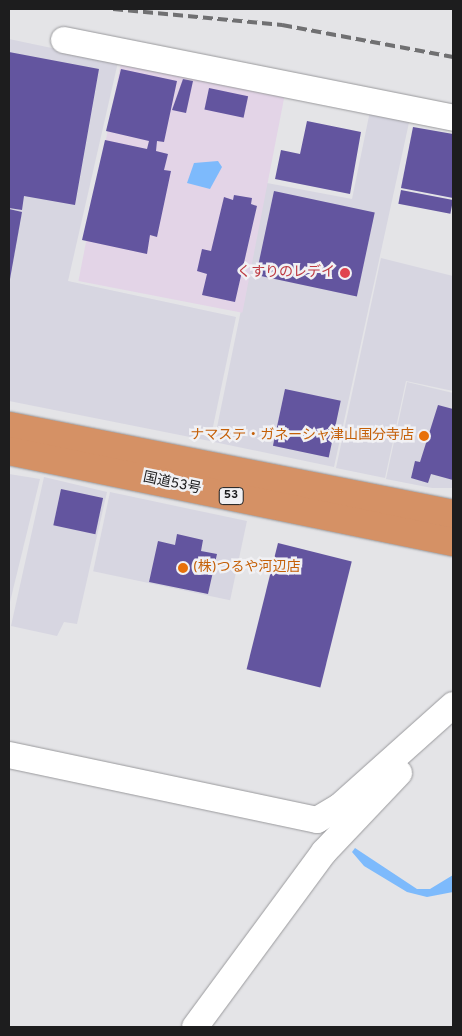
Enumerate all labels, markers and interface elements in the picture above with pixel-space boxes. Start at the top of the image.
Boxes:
place label: くすりのレデイ [237,265,335,281]
marker: くすりのレデイ [339,267,351,279]
place label: ナマステ・ガネーシャ津山国分寺店 [190,428,414,444]
marker: ナマステ・ガネーシャ津山国分寺店 [418,430,430,442]
street label: 国道53号 [141,470,203,498]
road number: 53 [218,486,244,506]
place label: (株)つるや河辺店 [193,560,301,576]
marker: (株)つるや河辺店 [177,562,189,574]

